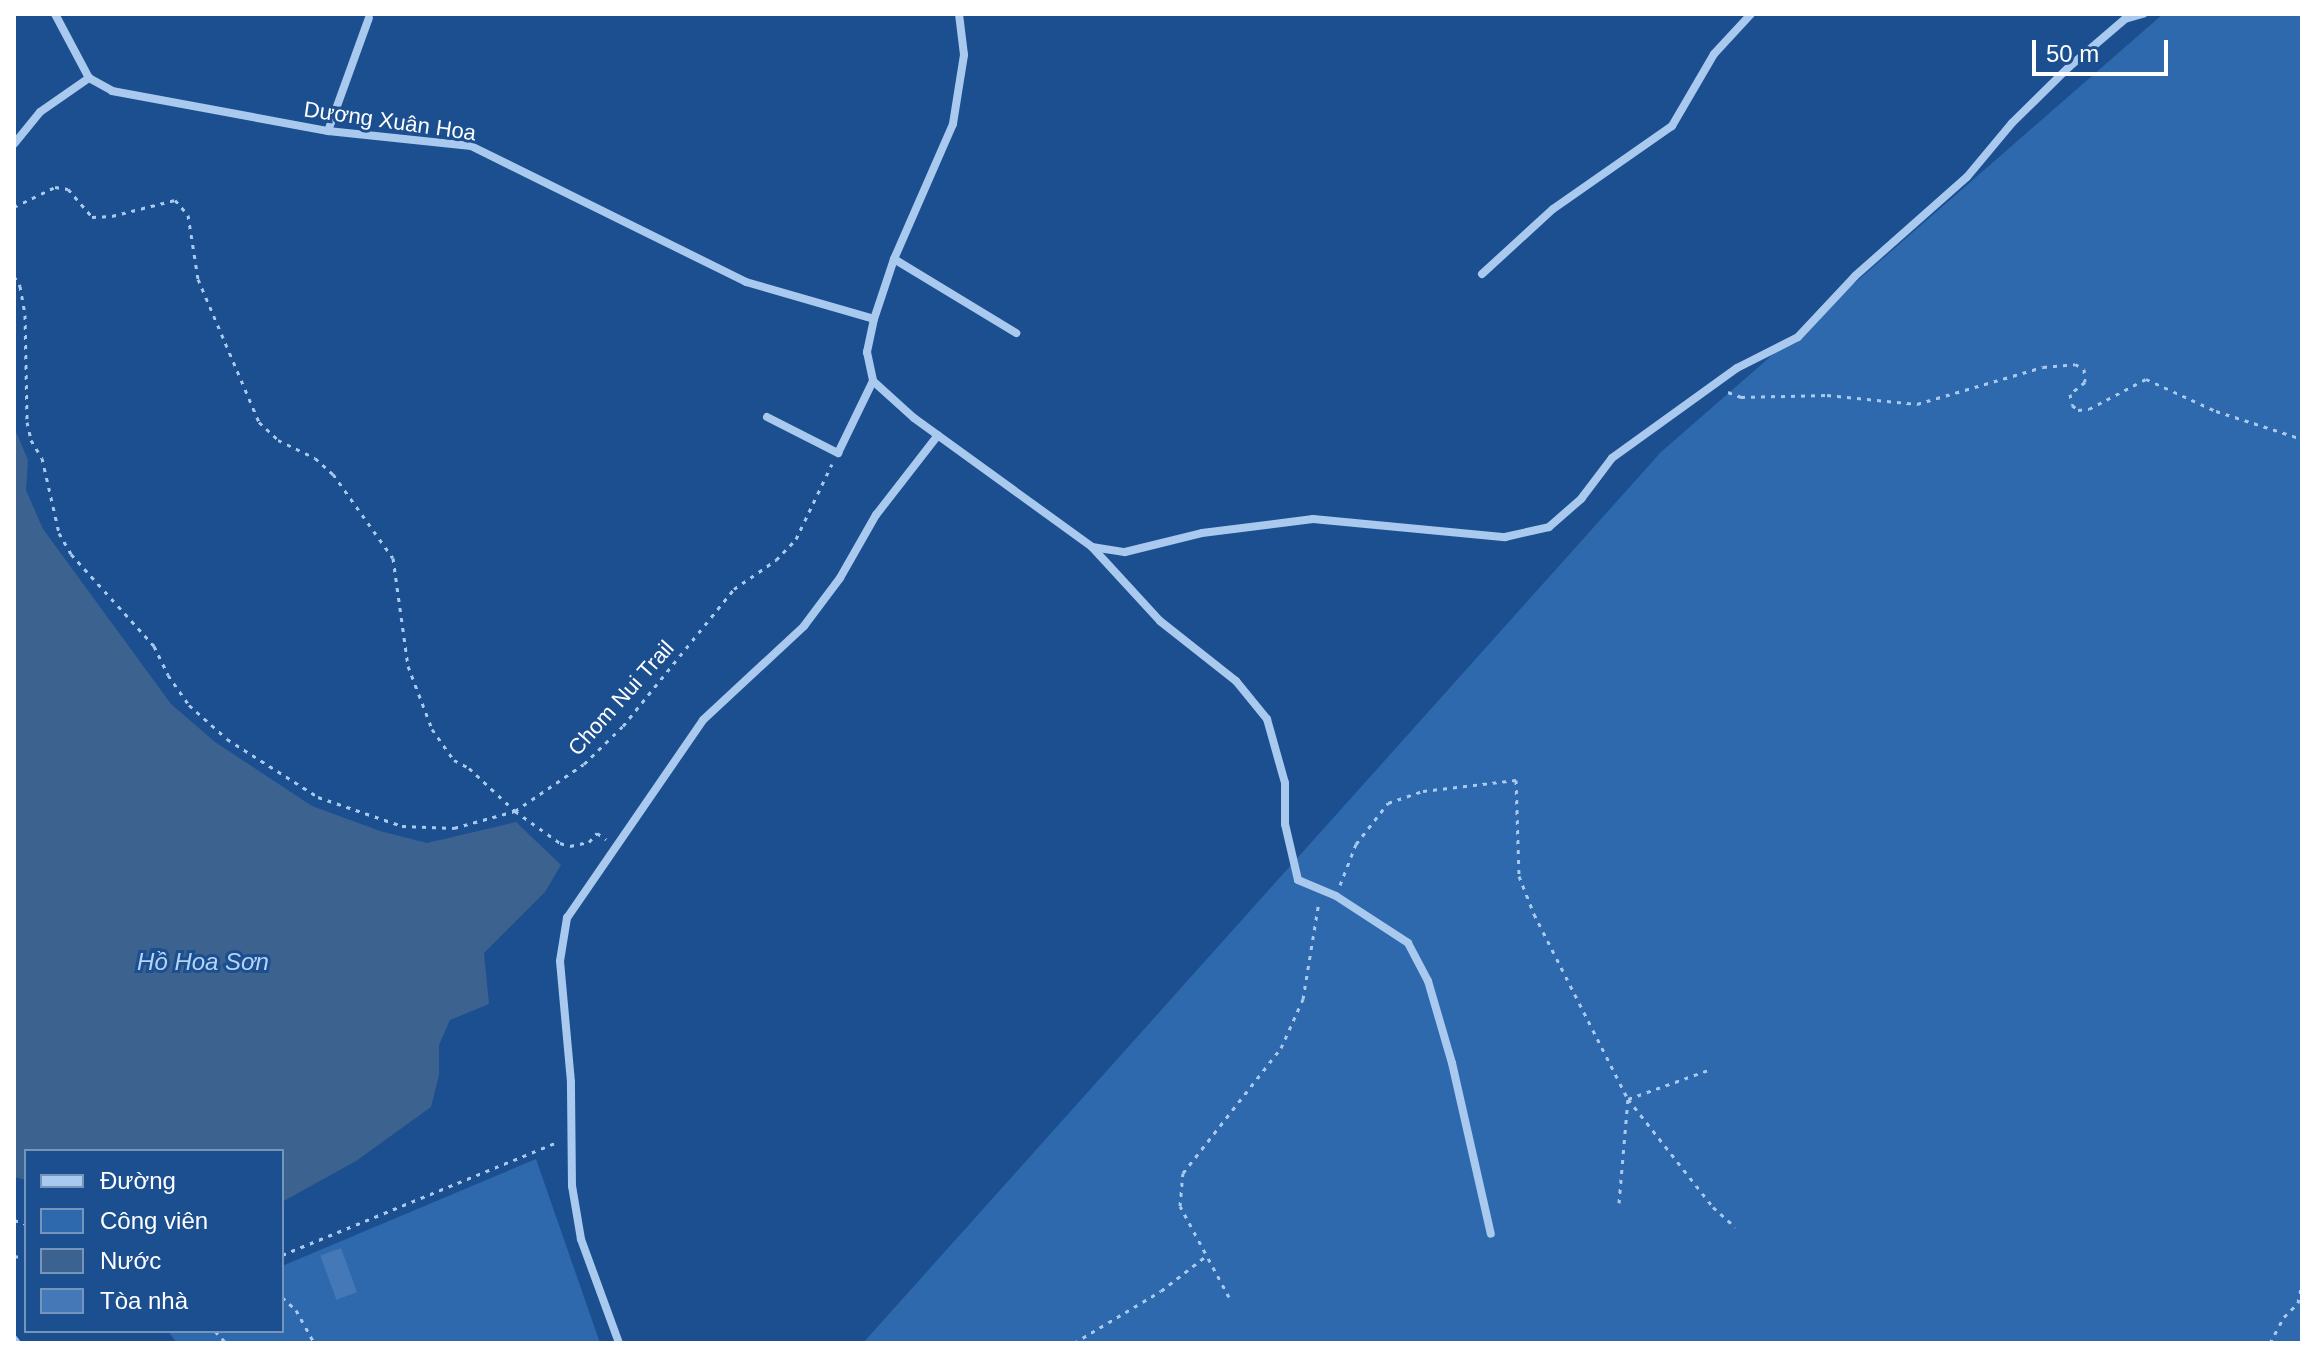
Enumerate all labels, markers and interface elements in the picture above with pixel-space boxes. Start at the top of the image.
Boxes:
scale bar [2036,24,2172,74]
text: 50 m [2046,40,2099,67]
street label: Dương Xuân Hoa [302,96,478,146]
street label: Chom Nui Trail [562,635,680,761]
water label: Hồ Hoa Sơn [137,948,269,976]
legend [24,1149,284,1333]
text: Đường [100,1167,176,1194]
text: Công viên [100,1207,208,1234]
text: Nước [100,1247,161,1274]
text: Tòa nhà [100,1287,188,1314]

